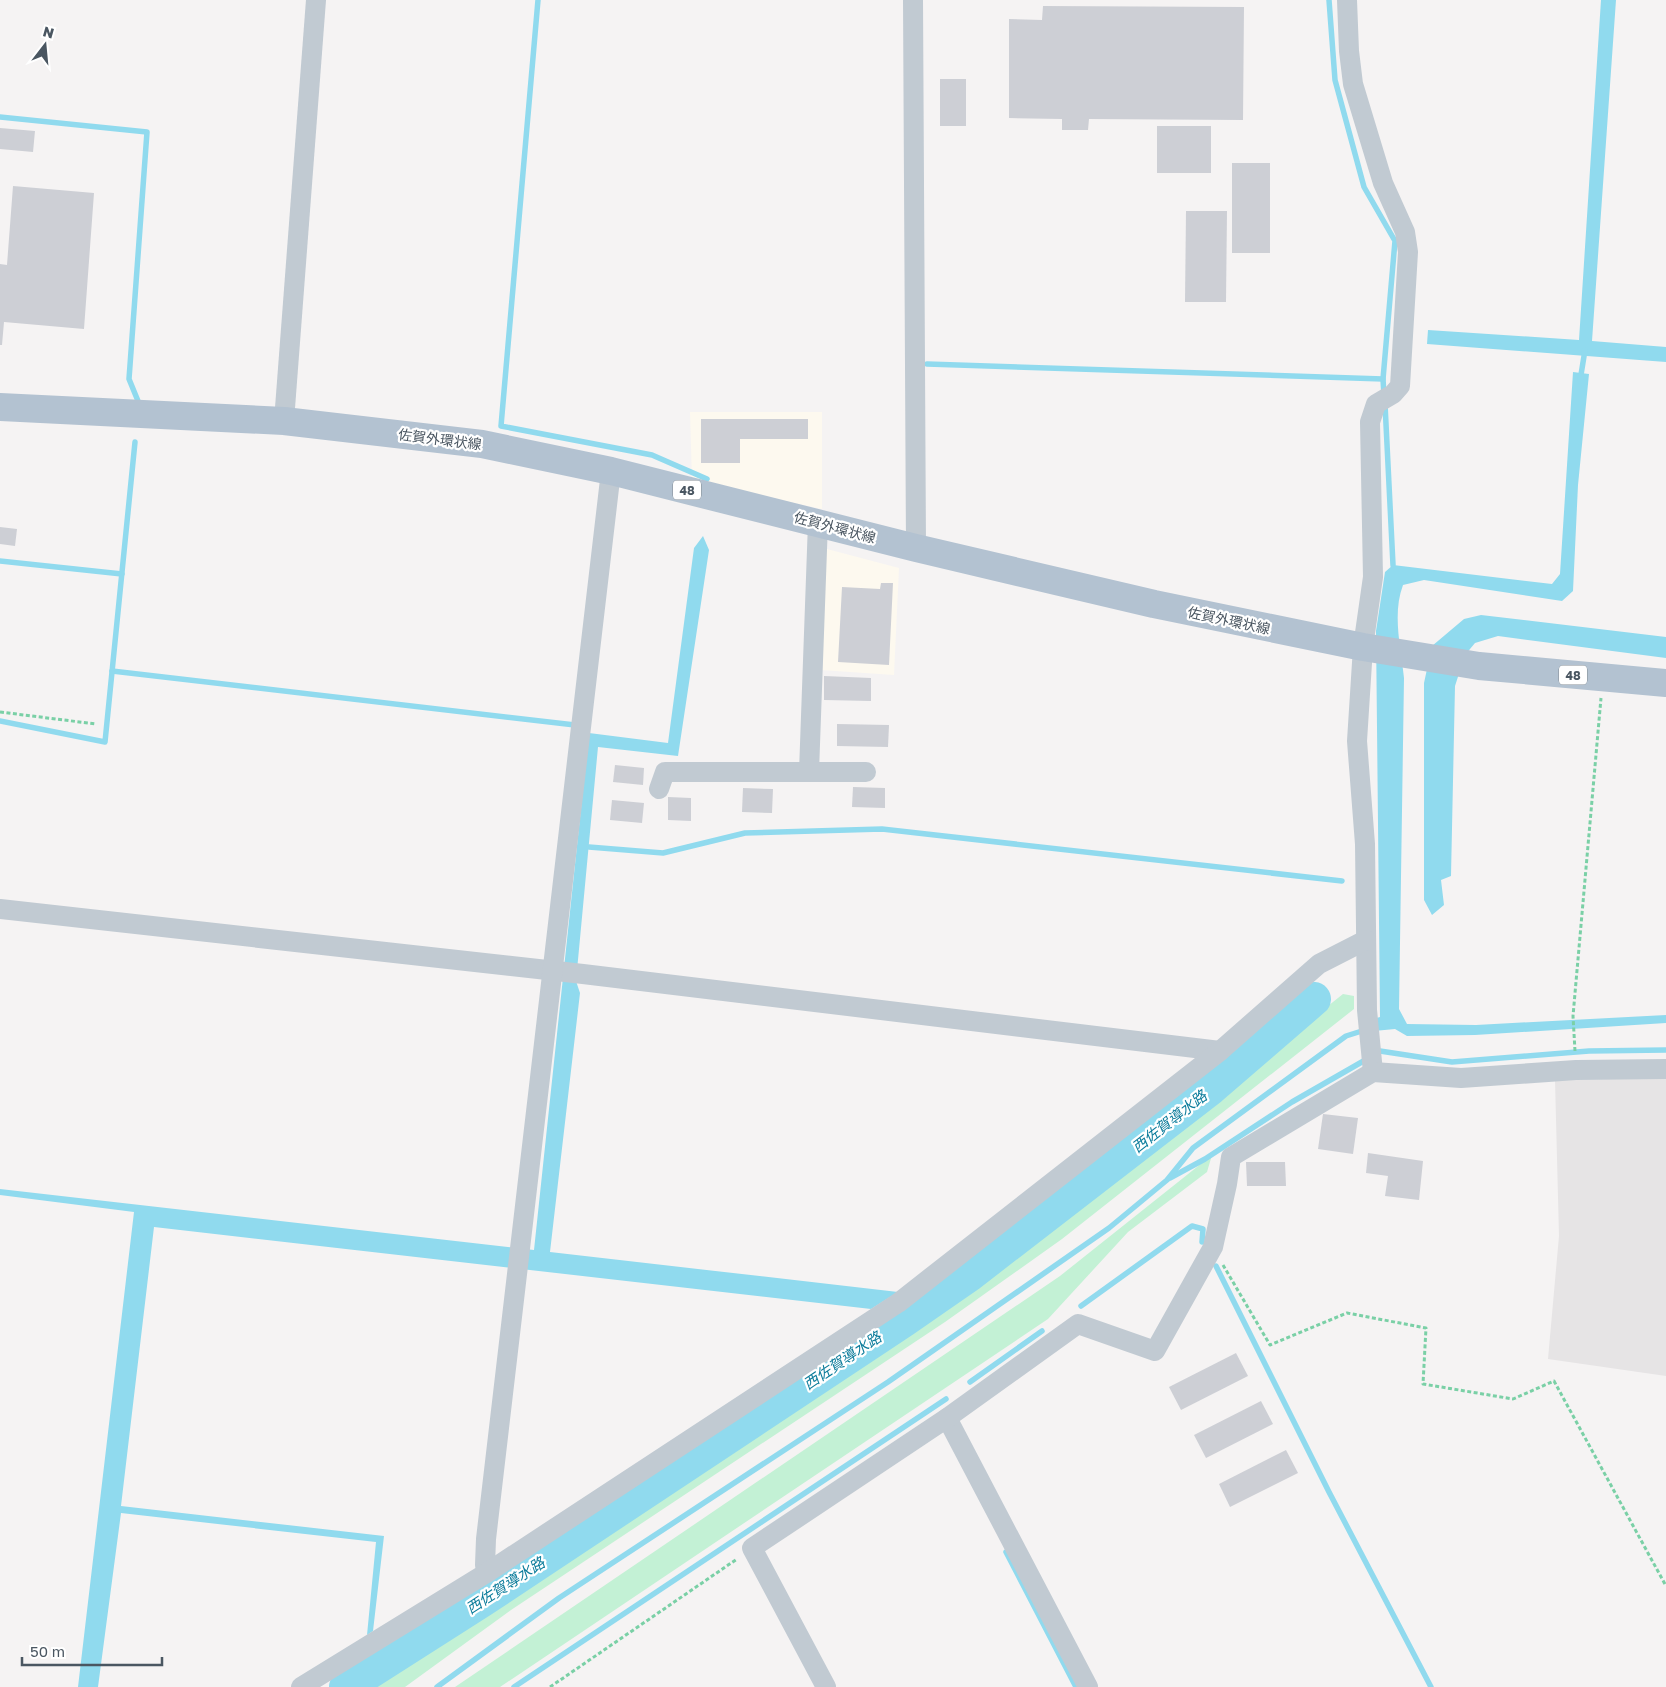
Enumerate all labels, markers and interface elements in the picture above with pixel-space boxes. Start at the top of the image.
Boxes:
north arrow [20,20,70,70]
text: N [41,22,56,42]
street label: 佐賀外環状線 [397,425,483,453]
road number: 48 [673,480,701,500]
street label: 佐賀外環状線 [792,508,878,546]
street label: 佐賀外環状線 [1186,603,1272,637]
road number: 48 [1559,666,1587,684]
water label: 西佐賀導水路 [1128,1085,1212,1156]
water label: 西佐賀導水路 [800,1326,886,1393]
water label: 西佐賀導水路 [462,1552,549,1617]
scale bar [22,1634,162,1666]
text: 50 m [30,1642,65,1660]

